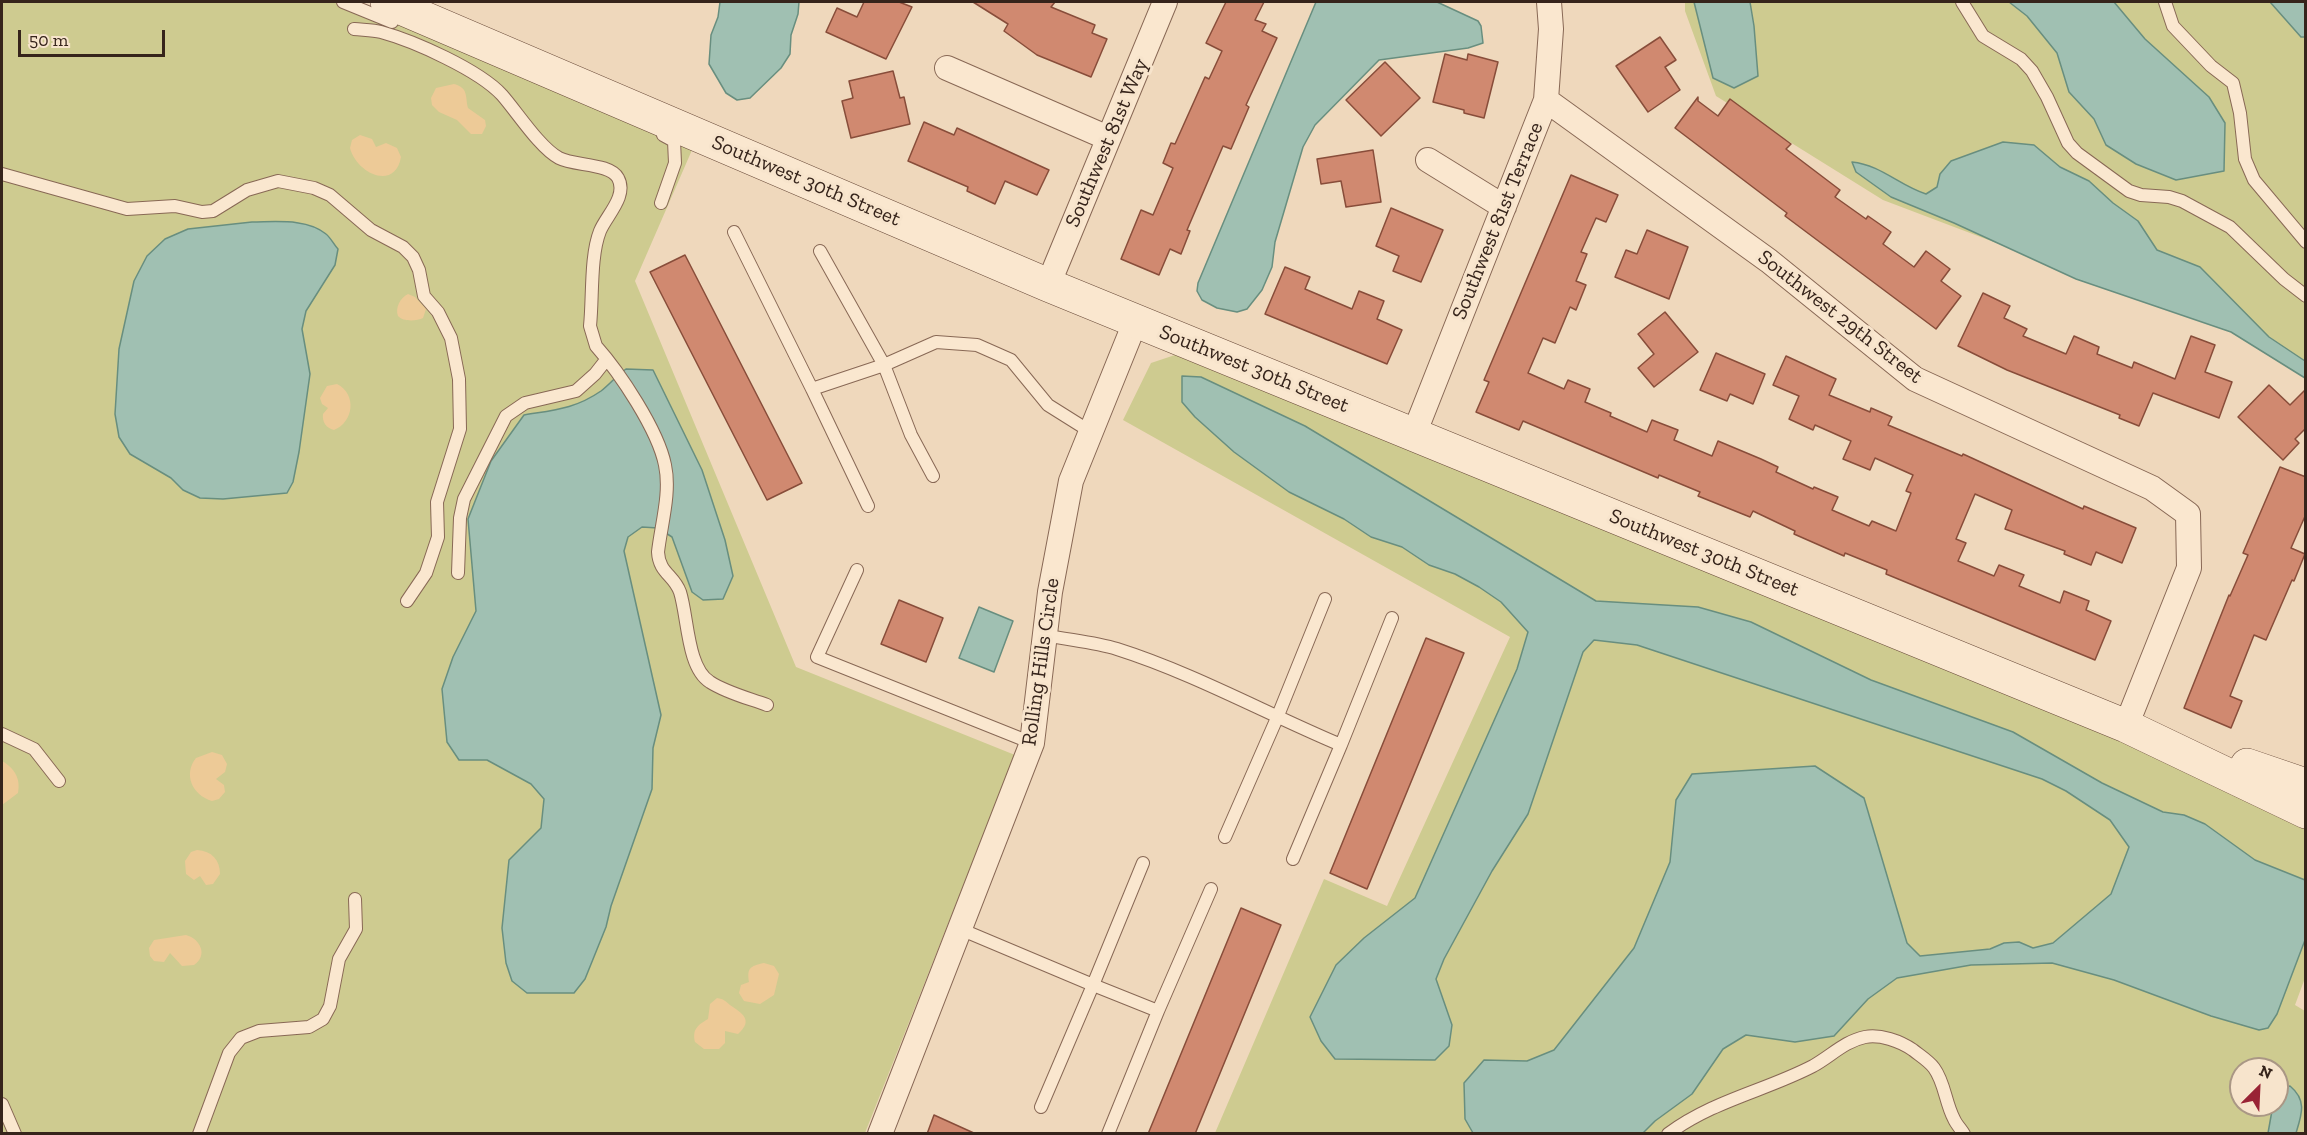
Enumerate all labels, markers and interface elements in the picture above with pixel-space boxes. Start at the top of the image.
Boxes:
scale bar [21,18,168,56]
text: 50 m [29,29,68,51]
street label: Southwest 81st Way [1060,55,1154,231]
street label: Southwest 81st Terrace [1447,119,1549,323]
street label: Southwest 30th Street [708,130,904,232]
street label: Southwest 29th Street [1753,245,1927,389]
street label: Southwest 30th Street [1155,319,1353,419]
street label: Southwest 30th Street [1605,503,1803,603]
street label: Rolling Hills Circle [1017,577,1065,747]
north arrow [2229,1057,2289,1117]
text: N [2256,1061,2275,1083]

